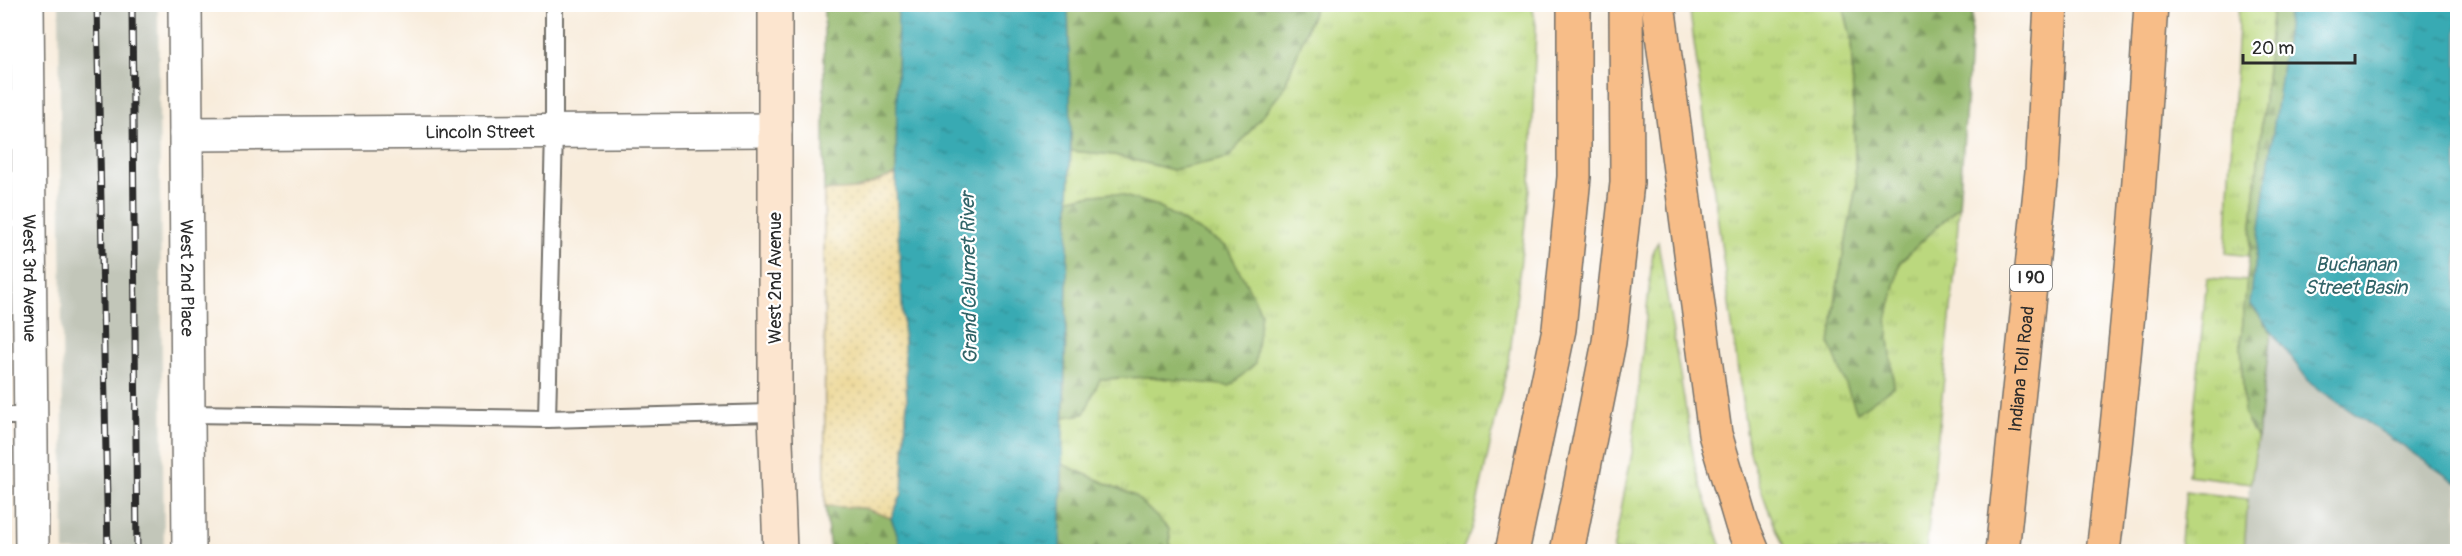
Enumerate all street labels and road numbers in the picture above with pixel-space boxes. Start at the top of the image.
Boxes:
street label: Lincoln Street [425,120,536,144]
street label: West 2nd Avenue [764,212,787,344]
street label: West 3rd Avenue [17,214,42,342]
street label: West 2nd Place [175,219,199,337]
road number: I 90 [2010,265,2052,291]
street label: Indiana Toll Road [2003,305,2039,433]

